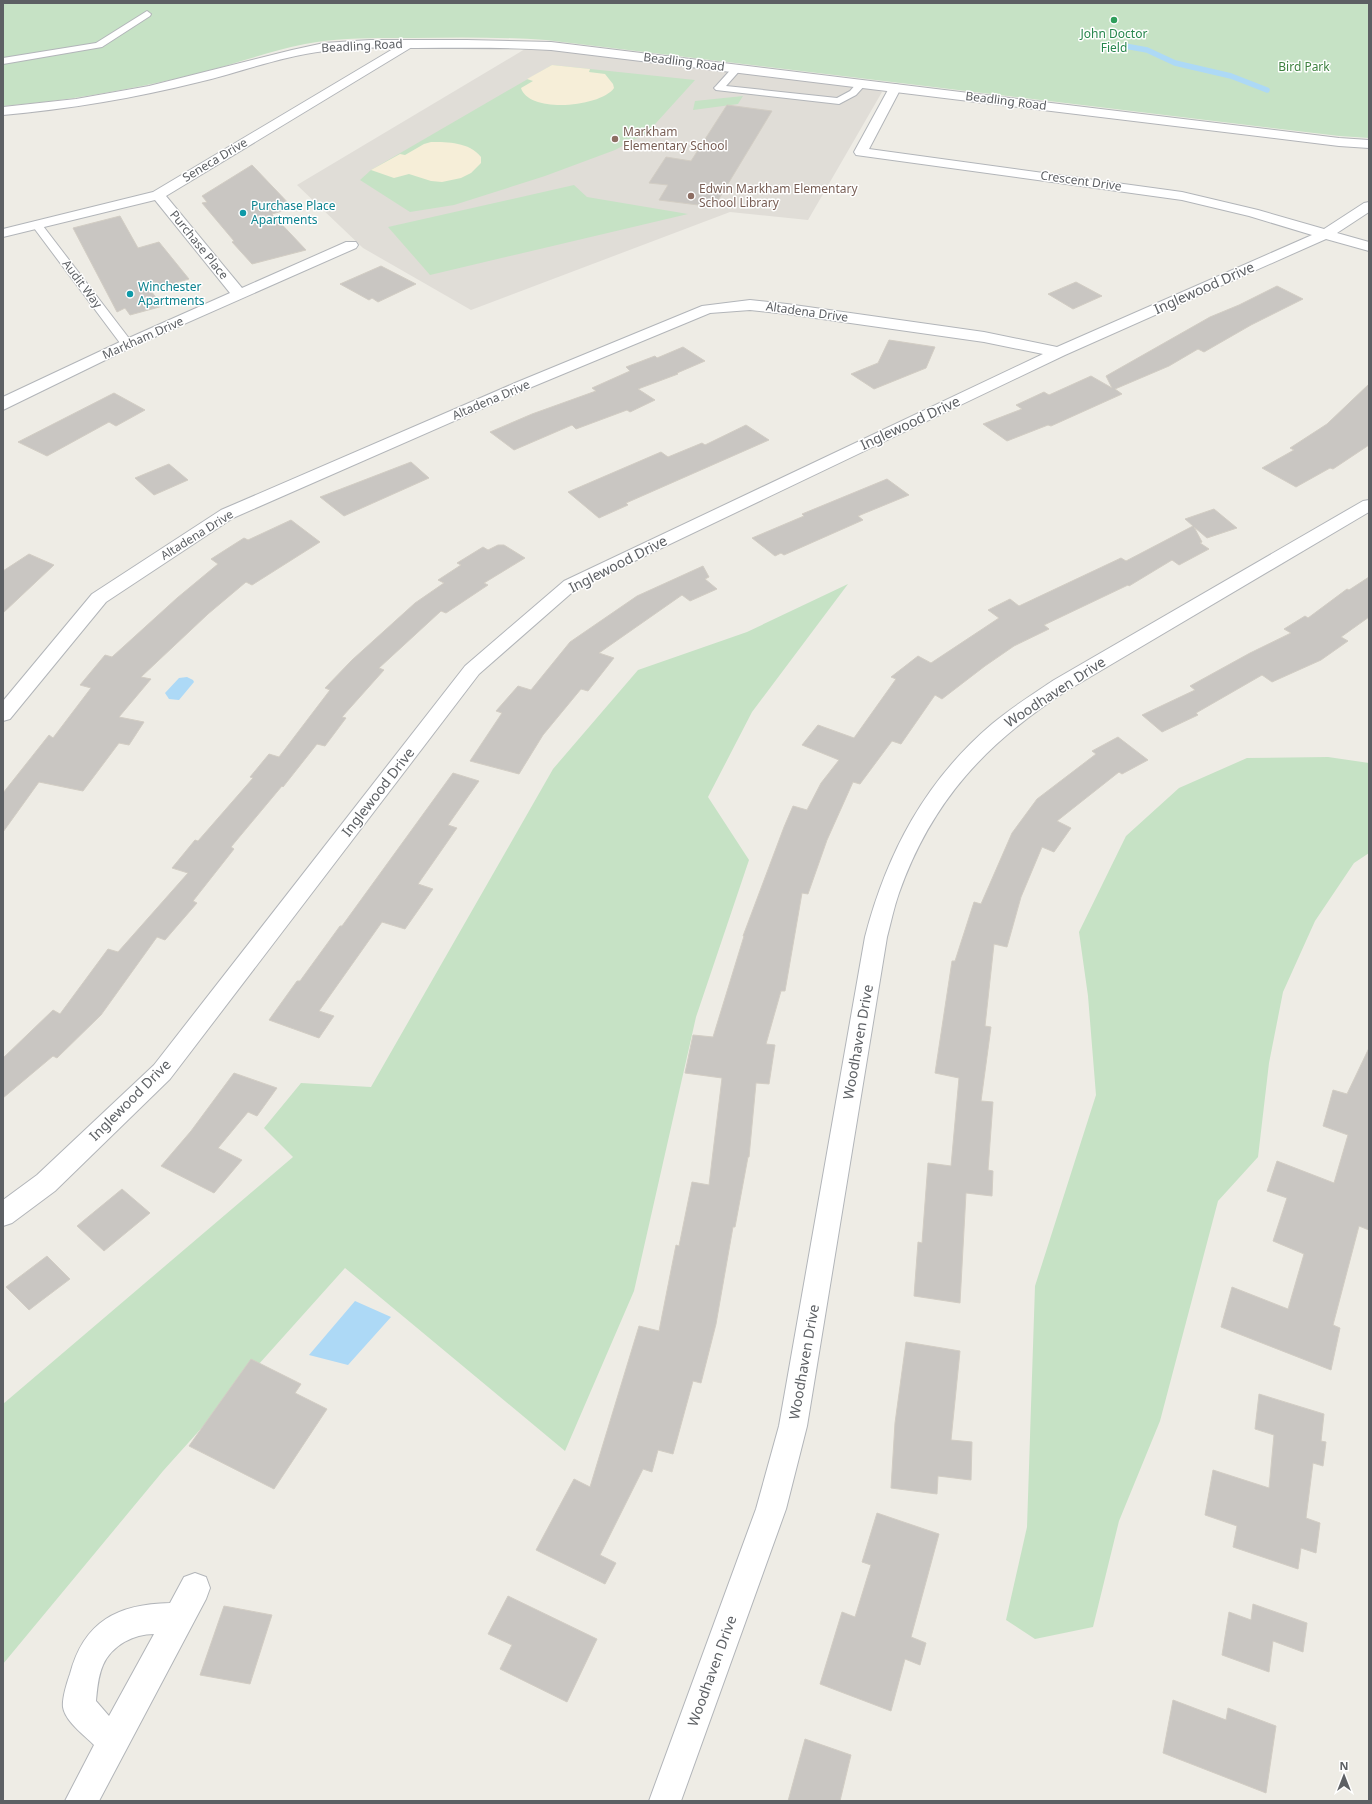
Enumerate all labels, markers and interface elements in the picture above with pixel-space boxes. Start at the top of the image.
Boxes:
marker: John Doctor Field [1109,15,1119,25]
place label: John Doctor Field [1080,25,1147,56]
street label: Beadling Road [321,35,403,56]
street label: Beadling Road [643,48,726,75]
park label: Bird Park [1278,58,1330,75]
street label: Beadling Road [965,87,1048,114]
place label: Markham Elementary School [623,123,728,154]
street label: Seneca Drive [179,133,251,186]
marker: Markham Elementary School [610,134,620,144]
street label: Crescent Drive [1039,166,1123,195]
place label: Edwin Markham Elementary School Library [699,180,859,211]
marker: Edwin Markham Elementary School Library [686,191,696,201]
place label: Purchase Place Apartments [251,197,336,228]
street label: Purchase Place [166,206,233,283]
marker: Purchase Place Apartments [238,208,248,218]
street label: Audit Way [59,256,107,312]
street label: Inglewood Drive [1151,257,1257,318]
place label: Winchester Apartments [138,278,205,309]
marker: Winchester Apartments [125,289,135,299]
street label: Altadena Drive [765,297,850,326]
street label: Markham Drive [100,312,186,363]
street label: Altadena Drive [449,375,533,424]
street label: Inglewood Drive [857,391,963,454]
street label: Altadena Drive [157,505,237,564]
street label: Inglewood Drive [565,531,670,597]
street label: Woodhaven Drive [1001,652,1109,731]
street label: Inglewood Drive [337,743,418,840]
street label: Woodhaven Drive [838,983,877,1101]
street label: Inglewood Drive [85,1055,175,1145]
street label: Woodhaven Drive [784,1303,823,1421]
street label: Woodhaven Drive [683,1613,740,1729]
north arrow [1324,1756,1364,1796]
text: N [1340,1758,1348,1773]

